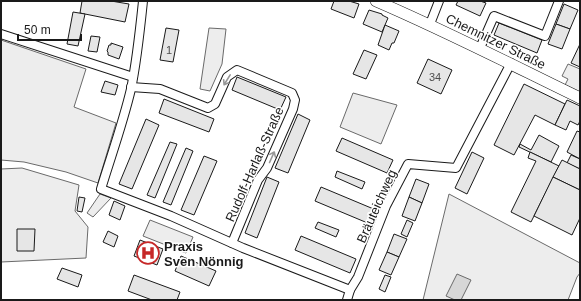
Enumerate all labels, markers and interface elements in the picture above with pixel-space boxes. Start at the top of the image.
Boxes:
street label: Chemnitzer Straße [443,11,548,72]
scale bar [18,16,81,42]
text: 50 m [24,23,51,37]
house number: 1 [166,44,172,56]
house number: 34 [429,71,441,83]
one-way arrow [222,75,231,86]
street label: Rudolf-Harlaß-Straße [222,104,287,224]
one-way arrow [269,151,276,163]
street label: Bräuteichweg [354,167,399,245]
place label: Praxis Sven Nönnig [164,239,244,269]
hospital icon: Praxis Sven Nönnig [135,240,161,266]

